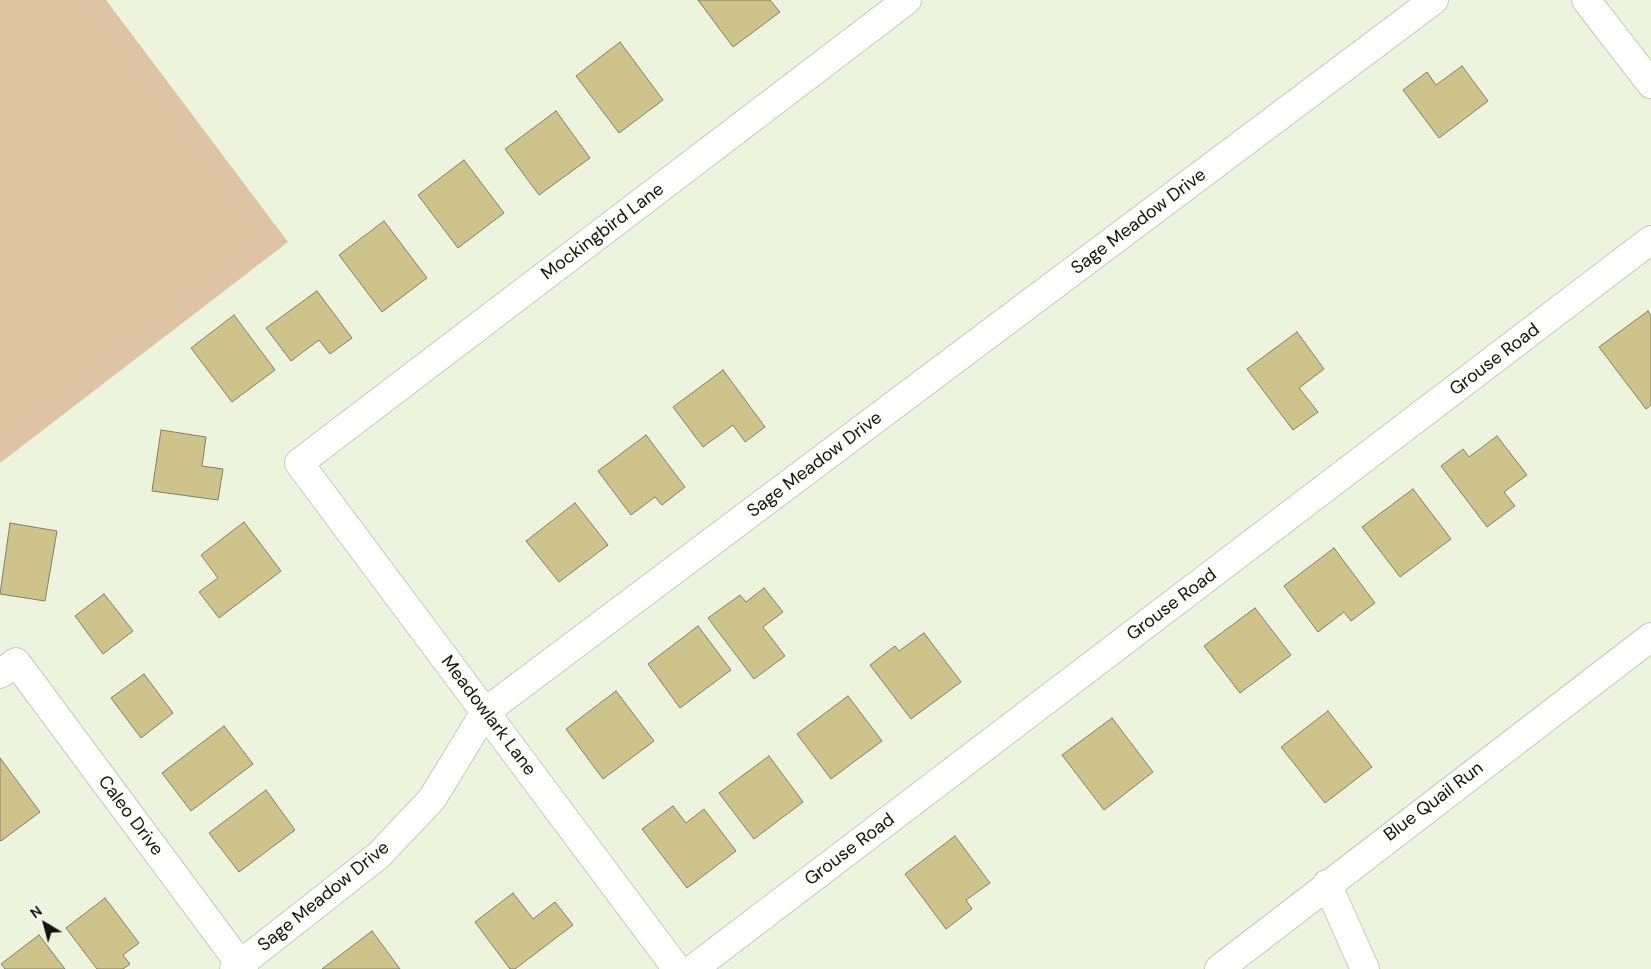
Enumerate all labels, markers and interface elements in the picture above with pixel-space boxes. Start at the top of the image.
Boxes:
street label: Sage Meadow Drive [1067,164,1211,280]
street label: Mockingbird Lane [538,179,668,285]
street label: Grouse Road [1446,319,1544,401]
street label: Sage Meadow Drive [743,407,887,523]
street label: Grouse Road [1123,564,1221,646]
street label: Meadowlark Lane [436,652,540,780]
street label: Blue Quail Run [1380,758,1488,846]
street label: Caleo Drive [93,772,167,860]
street label: Grouse Road [801,809,899,891]
street label: Sage Meadow Drive [254,837,394,957]
north arrow [20,899,70,949]
text: N [26,902,45,922]

